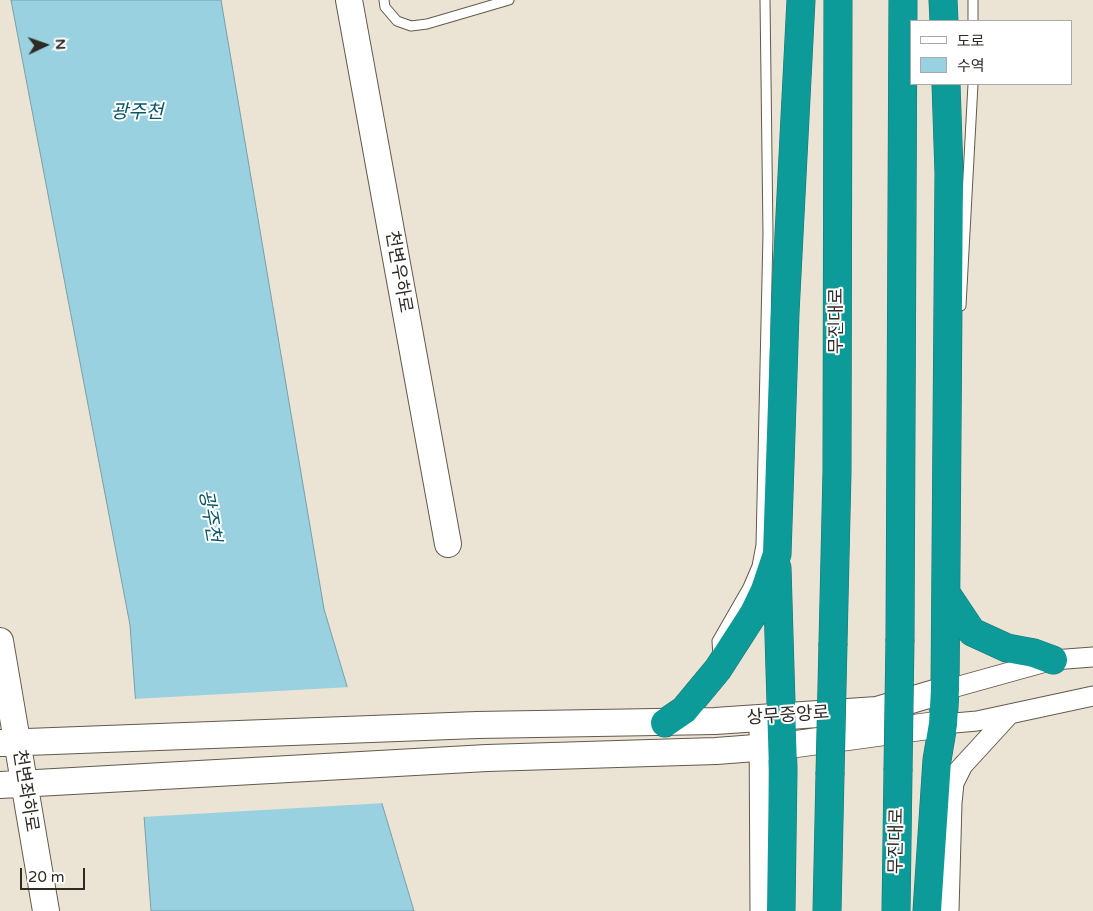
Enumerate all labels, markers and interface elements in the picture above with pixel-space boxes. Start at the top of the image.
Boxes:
north arrow [20,20,70,70]
legend [910,20,1073,85]
text: 도로 [957,32,985,50]
text: N [52,38,69,50]
text: 수역 [957,57,985,75]
water label: 광주천 [111,102,163,124]
street label: 천변우하로 [380,229,416,315]
street label: 무진대로 [826,288,848,354]
water label: 광주천 [193,488,225,544]
street label: 상무중앙로 [746,702,830,730]
street label: 천변좌하로 [8,748,42,834]
street label: 무진대로 [886,808,908,874]
scale bar [22,858,88,890]
text: 20 m [28,868,65,886]

